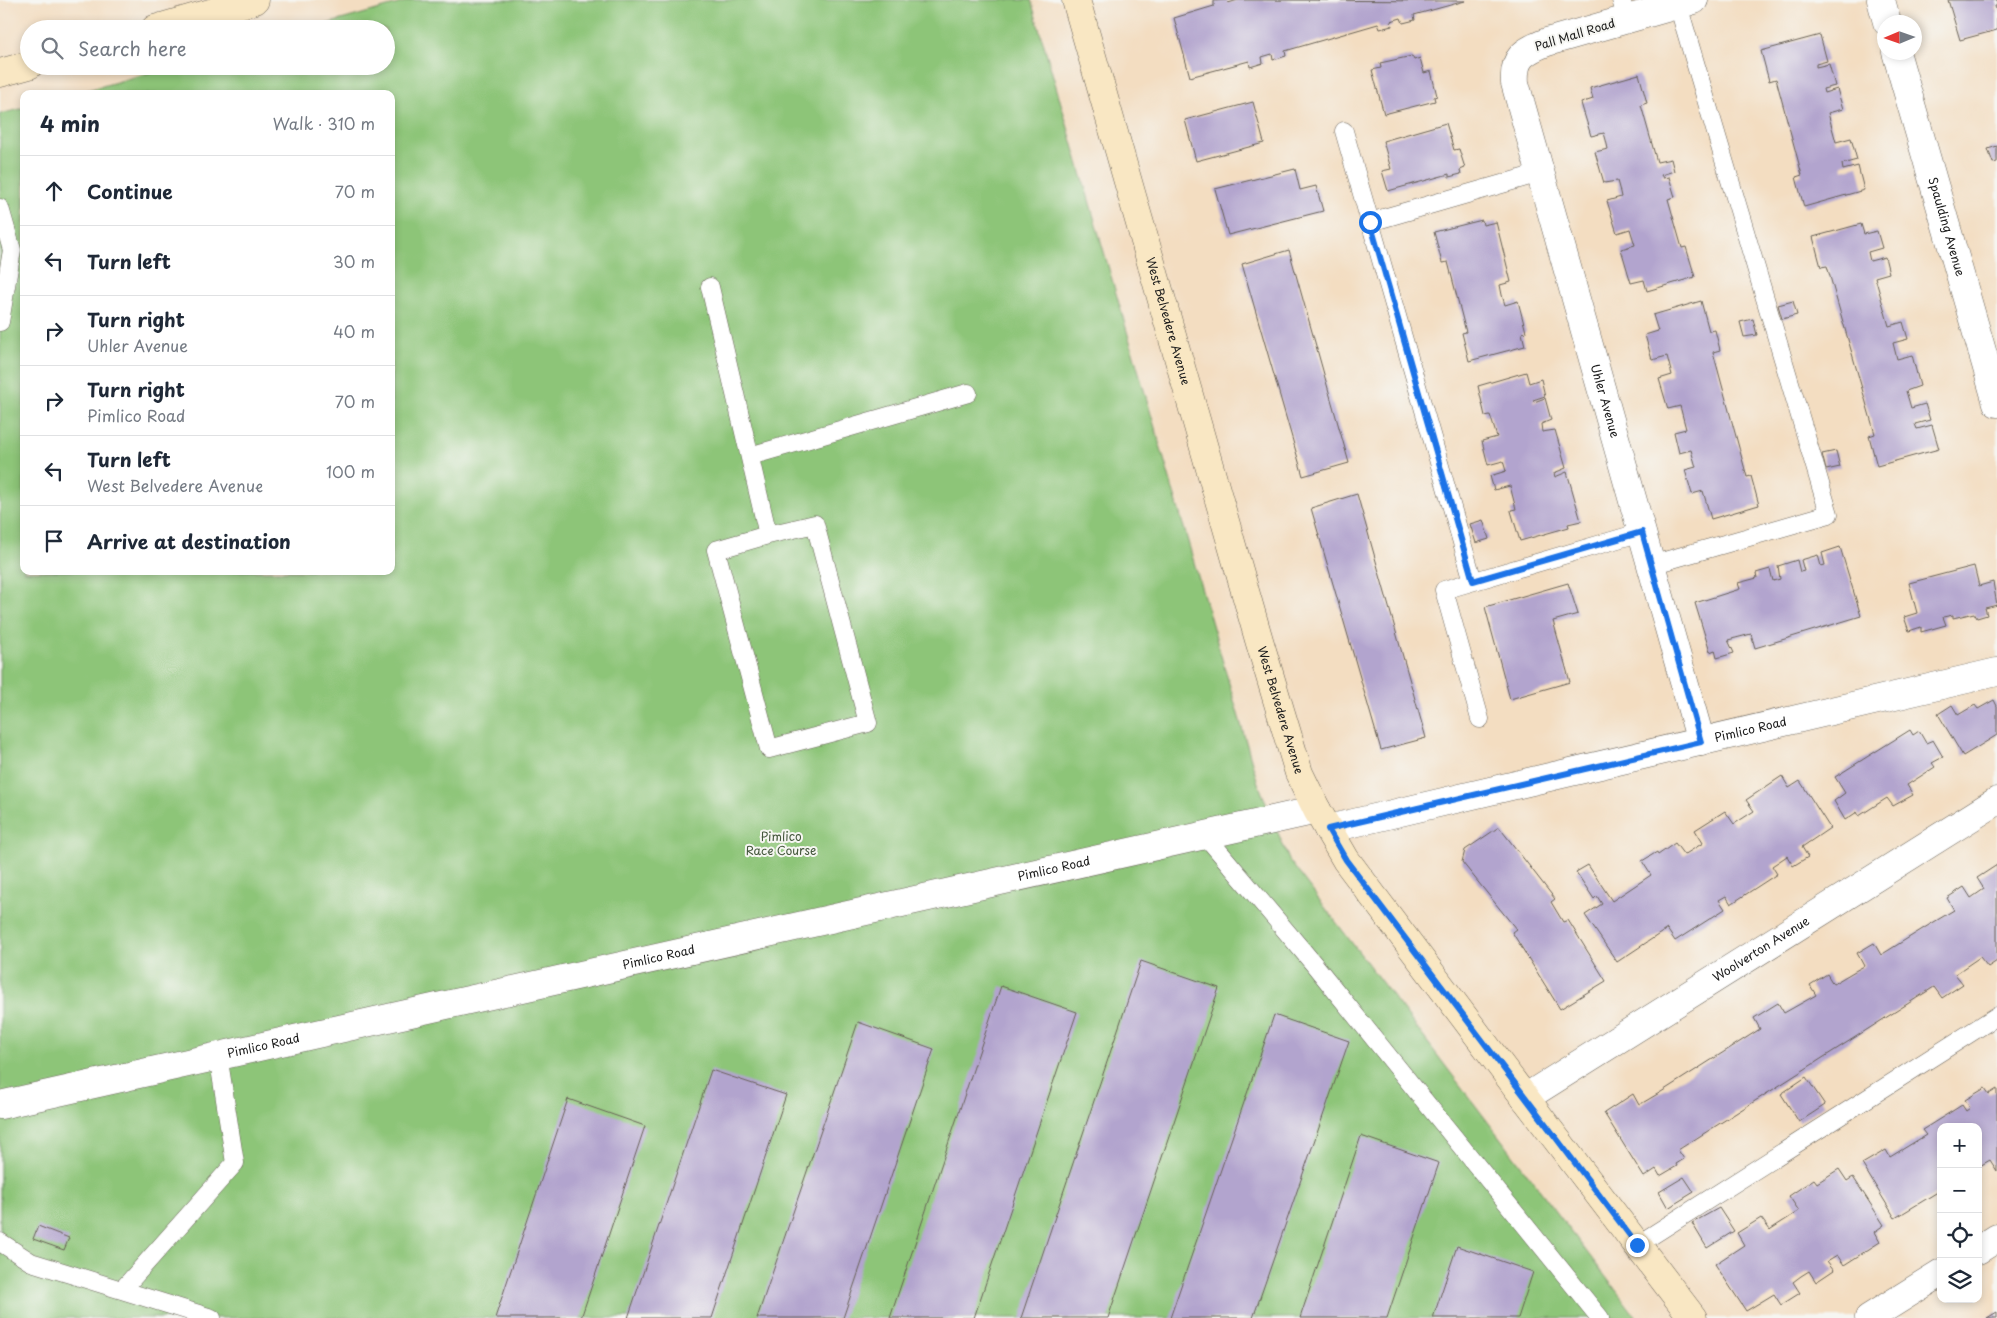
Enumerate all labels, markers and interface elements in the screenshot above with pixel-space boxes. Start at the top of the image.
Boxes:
street label: Pall Mall Road [1532,13,1617,55]
north arrow [1877,15,1922,60]
search box [20,20,395,75]
icon: search [38,34,66,62]
text: Search here [78,34,187,62]
text: 4 min [40,107,100,139]
text: Walk · 310 m [273,111,375,135]
street label: Spaulding Avenue [1924,175,1970,279]
icon: ahead [40,177,68,205]
text: Continue [87,177,173,205]
text: 70 m [335,179,375,203]
route start [1359,211,1382,234]
icon: left [40,247,68,275]
text: Turn left [87,247,171,275]
text: 30 m [333,249,375,273]
street label: West Belvedere Avenue [1142,255,1196,387]
text: Turn right [87,305,185,333]
icon: right [40,317,68,345]
text: 40 m [333,319,375,343]
text: Uhler Avenue [87,333,188,357]
street label: Uhler Avenue [1587,362,1625,440]
text: Turn right [87,375,185,403]
icon: right [40,387,68,415]
text: 70 m [335,389,375,413]
text: Pimlico Road [87,403,185,427]
text: Turn left [87,445,171,473]
icon: left [40,457,68,485]
text: 100 m [326,459,375,483]
text: West Belvedere Avenue [87,473,263,497]
icon: arrive [40,527,68,555]
text: Arrive at destination [87,527,291,555]
street label: West Belvedere Avenue [1253,644,1309,776]
street label: Pimlico Road [1712,712,1788,746]
park label: Pimlico Race Course [746,827,816,859]
street label: Pimlico Road [1016,851,1092,885]
street label: Woolverton Avenue [1709,911,1813,986]
street label: Pimlico Road [620,940,696,973]
street label: Pimlico Road [225,1028,301,1062]
map controls [1937,1123,1982,1303]
button: + [1937,1123,1982,1168]
button: − [1937,1168,1982,1213]
button: locate [1937,1213,1982,1258]
route end [1626,1234,1649,1257]
button: layers [1937,1258,1982,1303]

